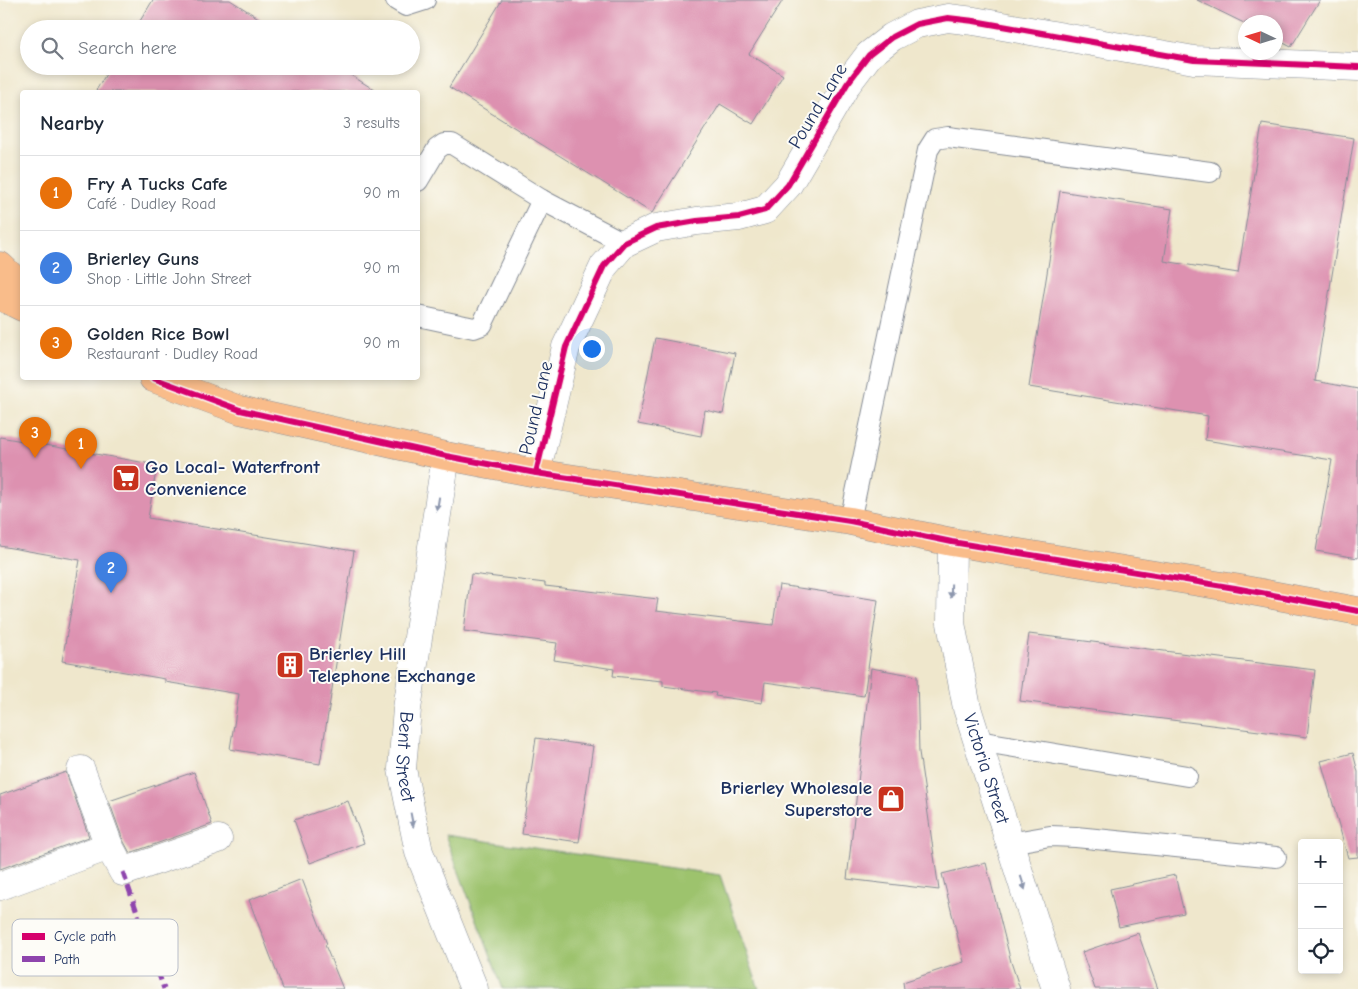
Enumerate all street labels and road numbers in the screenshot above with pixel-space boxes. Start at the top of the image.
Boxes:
street label: Pound Lane [784,59,852,153]
street label: Pound Lane [515,359,557,457]
street label: Bent Street [391,710,420,805]
street label: Victoria Street [958,711,1014,827]

